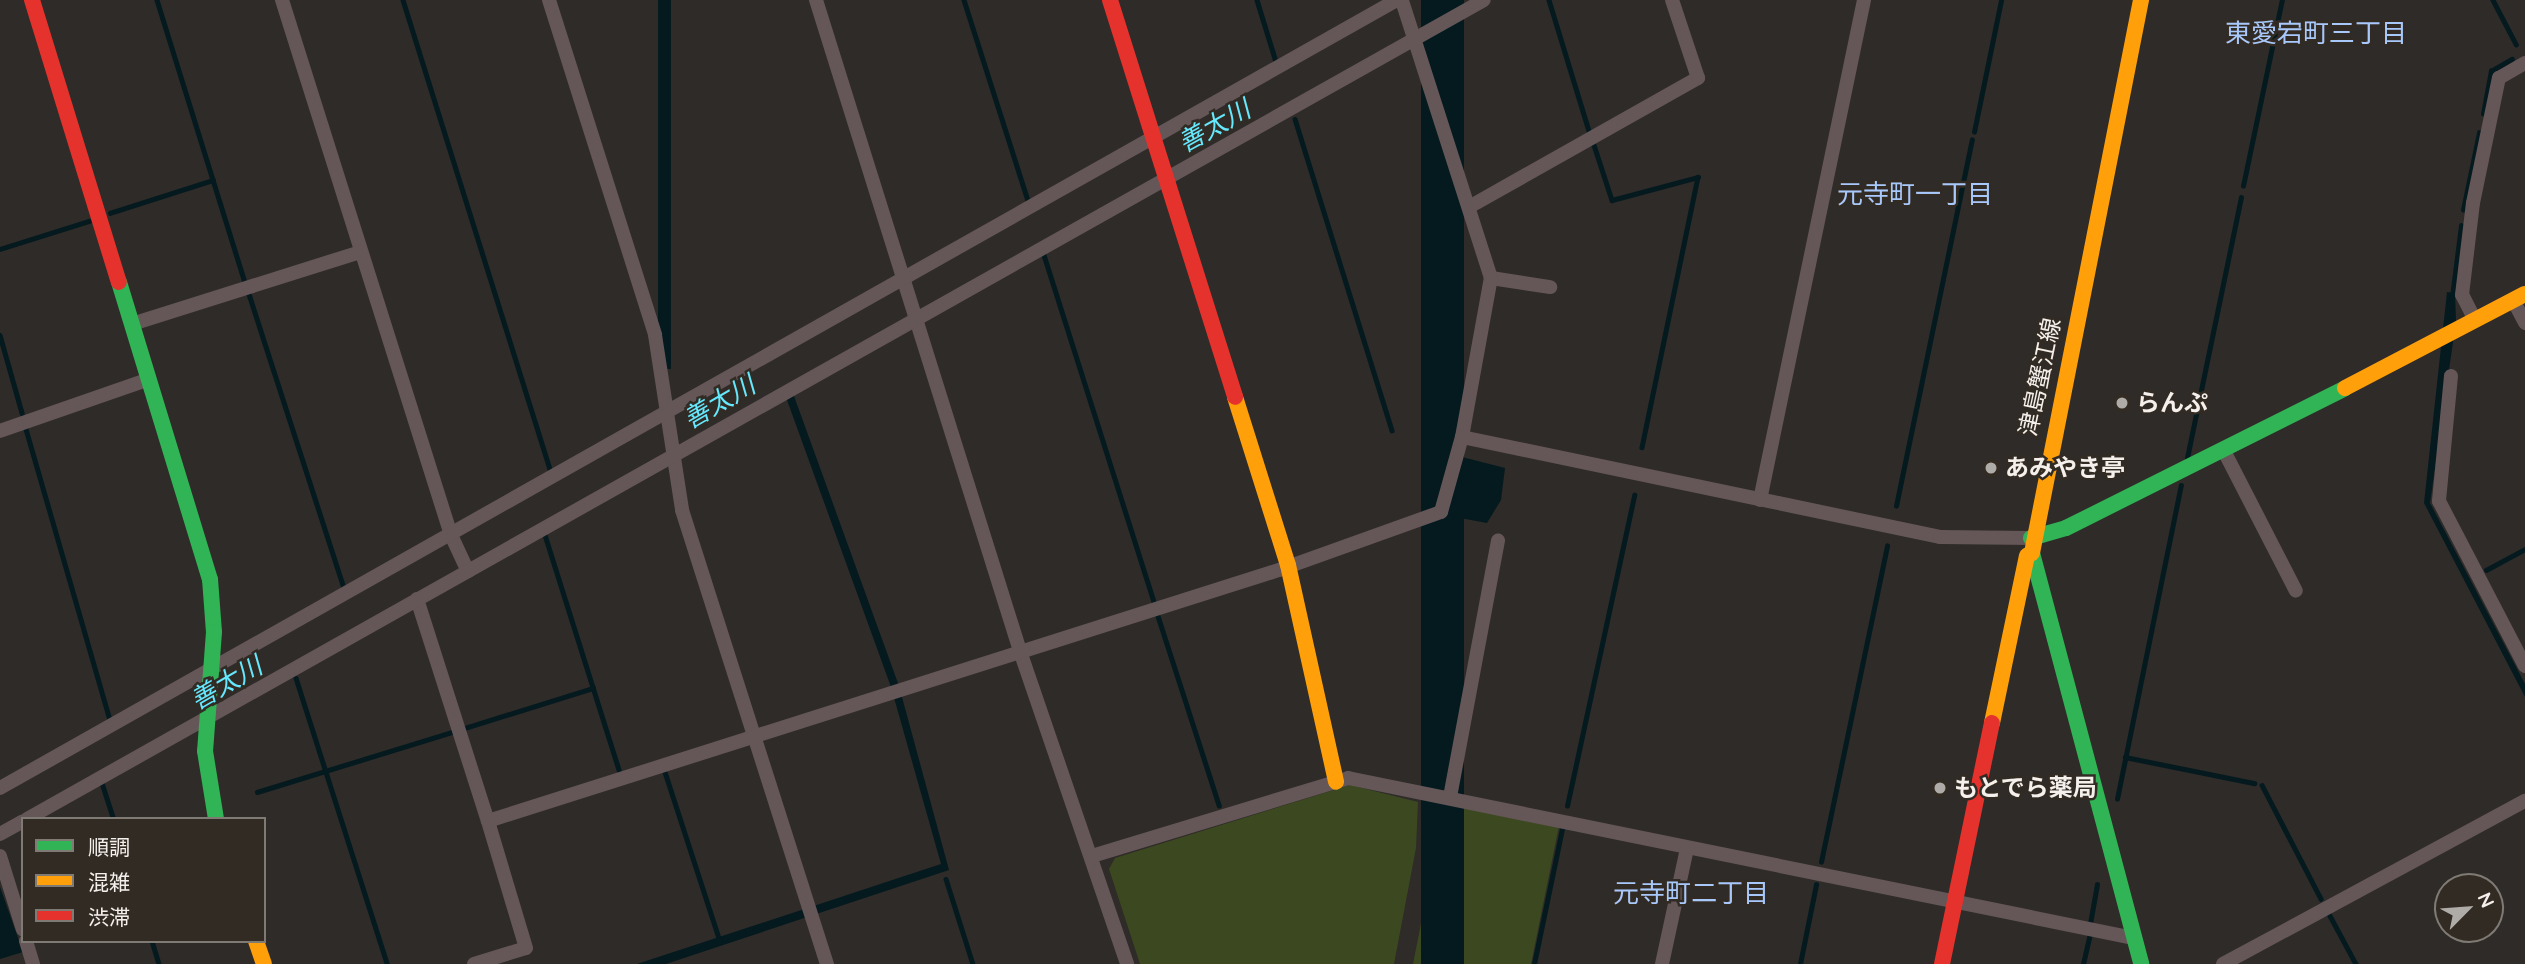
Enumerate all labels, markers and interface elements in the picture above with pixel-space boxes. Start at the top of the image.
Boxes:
district label: 東愛宕町三丁目 [2225,17,2407,49]
water label: 善太川 [1172,93,1256,159]
district label: 元寺町一丁目 [1837,178,1993,210]
street label: 津島蟹江線 [2013,315,2067,439]
water label: 善太川 [677,369,761,435]
place label: らんぷ [2136,389,2208,417]
marker: らんぷ [2114,395,2130,411]
place label: あみやき亭 [2005,454,2125,482]
marker: あみやき亭 [1983,460,1999,476]
water label: 善太川 [184,650,268,716]
place label: もとでら薬局 [1954,774,2098,802]
marker: もとでら薬局 [1932,780,1948,796]
legend [21,817,266,943]
text: 順調 [88,834,130,860]
text: 混雑 [88,869,130,895]
north arrow [2434,873,2504,943]
district label: 元寺町二丁目 [1613,877,1769,909]
text: N [2472,889,2500,911]
text: 渋滞 [88,904,130,930]

